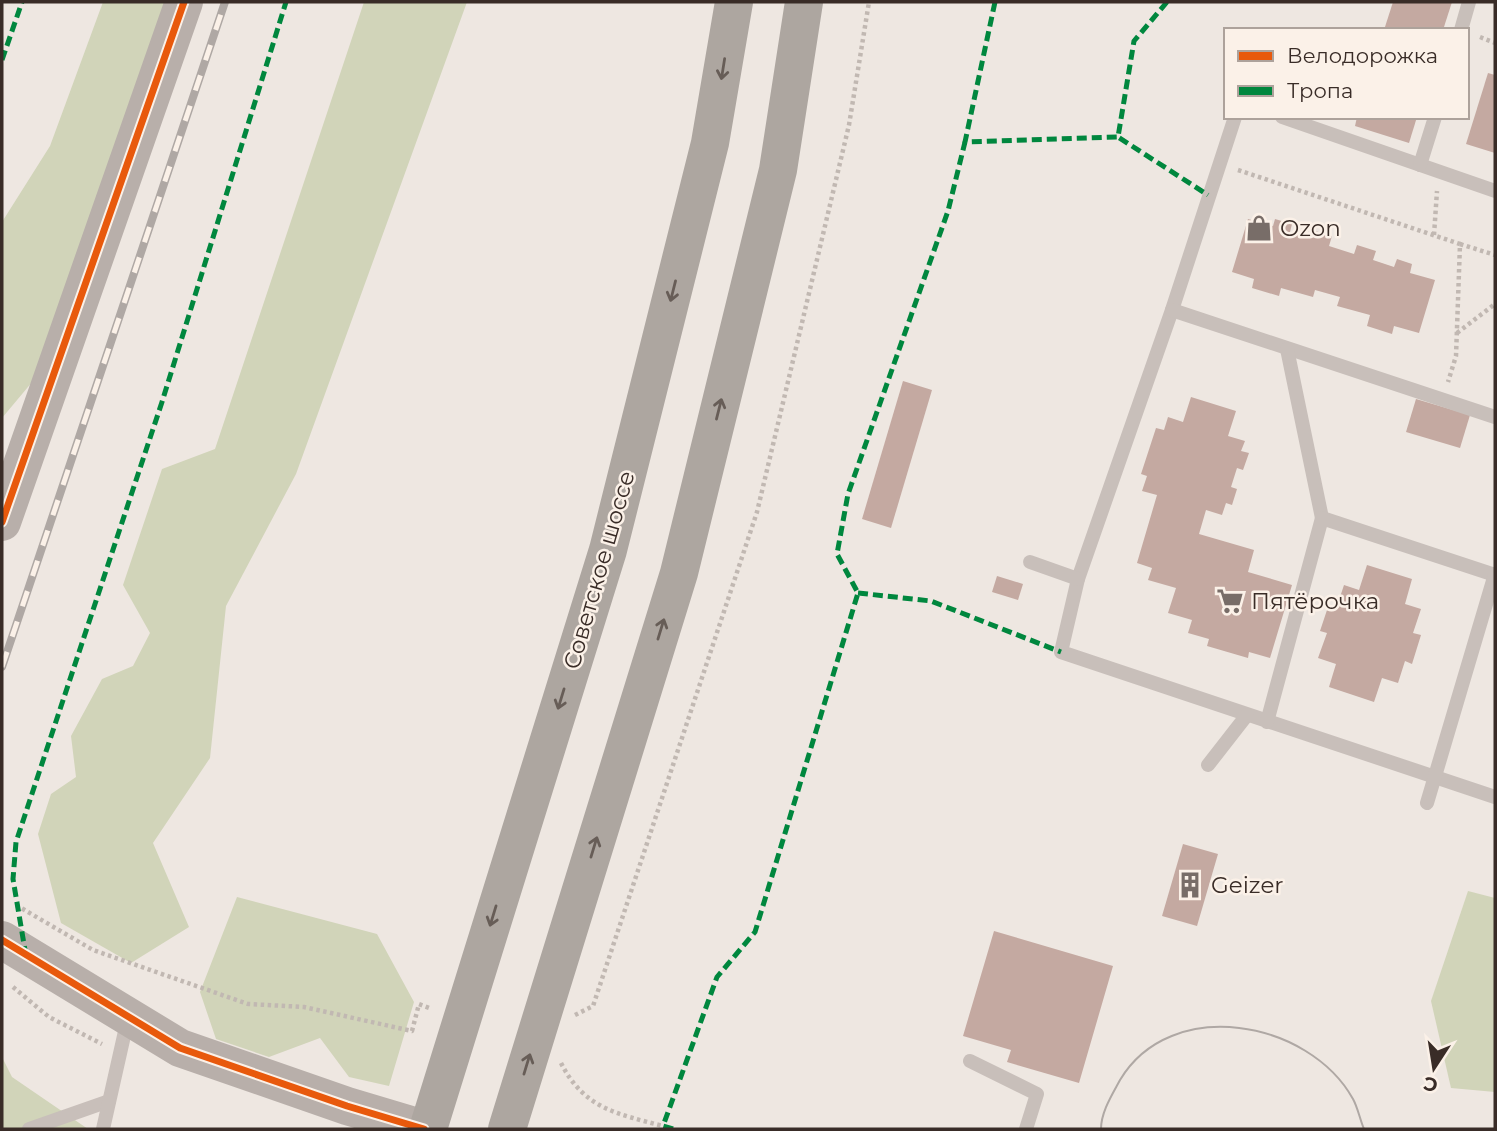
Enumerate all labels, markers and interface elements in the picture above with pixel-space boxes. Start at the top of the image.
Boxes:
legend [1224,28,1469,119]
text: Велодорожка [1287,43,1438,68]
one-way arrow [716,57,729,80]
text: Тропа [1287,78,1353,103]
shop icon: Ozon [1244,213,1274,243]
place label: Ozon [1280,214,1341,242]
one-way arrow [666,279,679,302]
one-way arrow [713,399,726,421]
street label: Советское шоссе [557,468,641,672]
supermarket icon: Пятёрочка [1215,586,1245,616]
place label: Пятёрочка [1251,587,1379,615]
one-way arrow [656,619,669,641]
one-way arrow [554,688,567,710]
one-way arrow [589,836,601,858]
building icon: Geizer [1175,870,1205,900]
place label: Geizer [1211,871,1284,899]
one-way arrow [486,905,499,927]
north arrow [1399,1033,1469,1103]
one-way arrow [521,1053,534,1075]
text: С [1421,1071,1440,1097]

